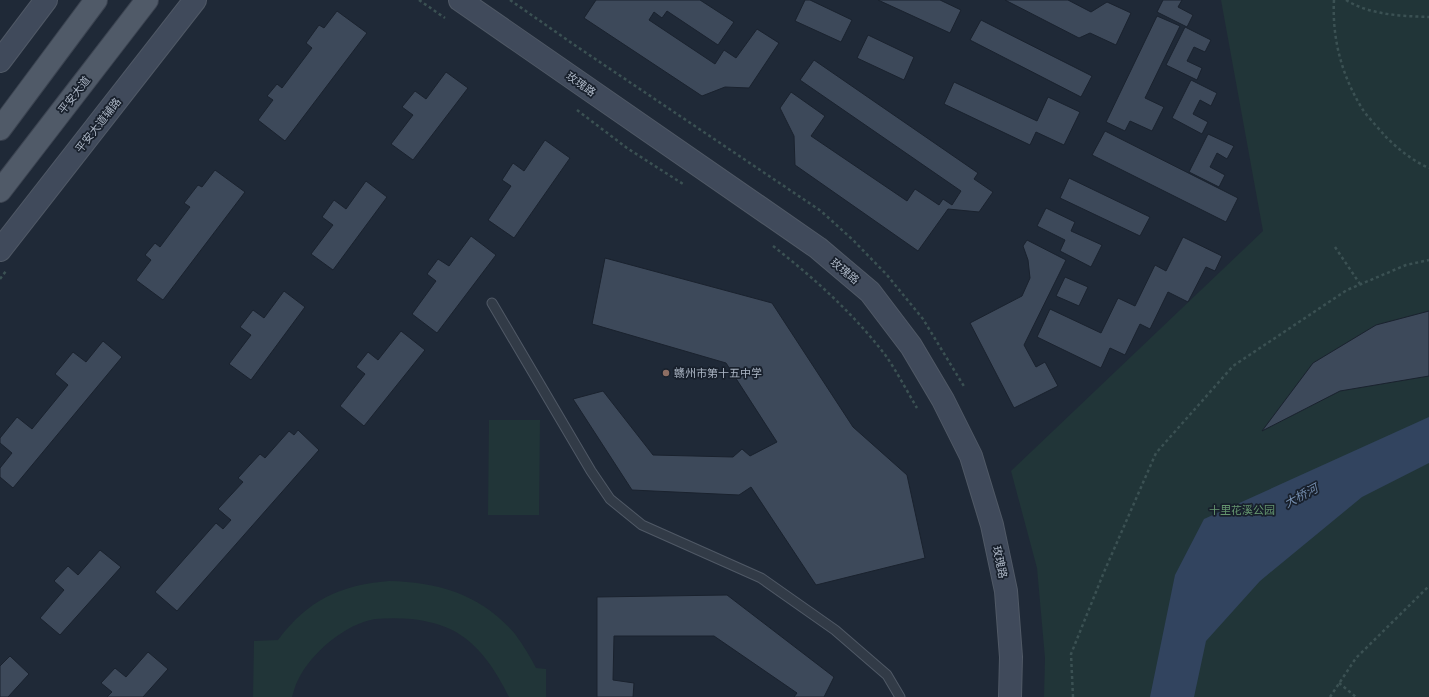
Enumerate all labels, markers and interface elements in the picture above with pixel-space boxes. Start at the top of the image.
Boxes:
street label: 玫瑰路 [563,69,599,99]
street label: 平安大道 [55,73,93,117]
street label: 平安大道辅路 [72,95,124,155]
street label: 玫瑰路 [828,255,862,287]
place label: 赣州市第十五中学 [674,366,762,380]
marker: 赣州市第十五中学 [661,368,671,378]
water label: 大桥河 [1281,480,1322,512]
park label: 十里花溪公园 [1209,503,1275,517]
street label: 玫瑰路 [990,544,1010,580]

